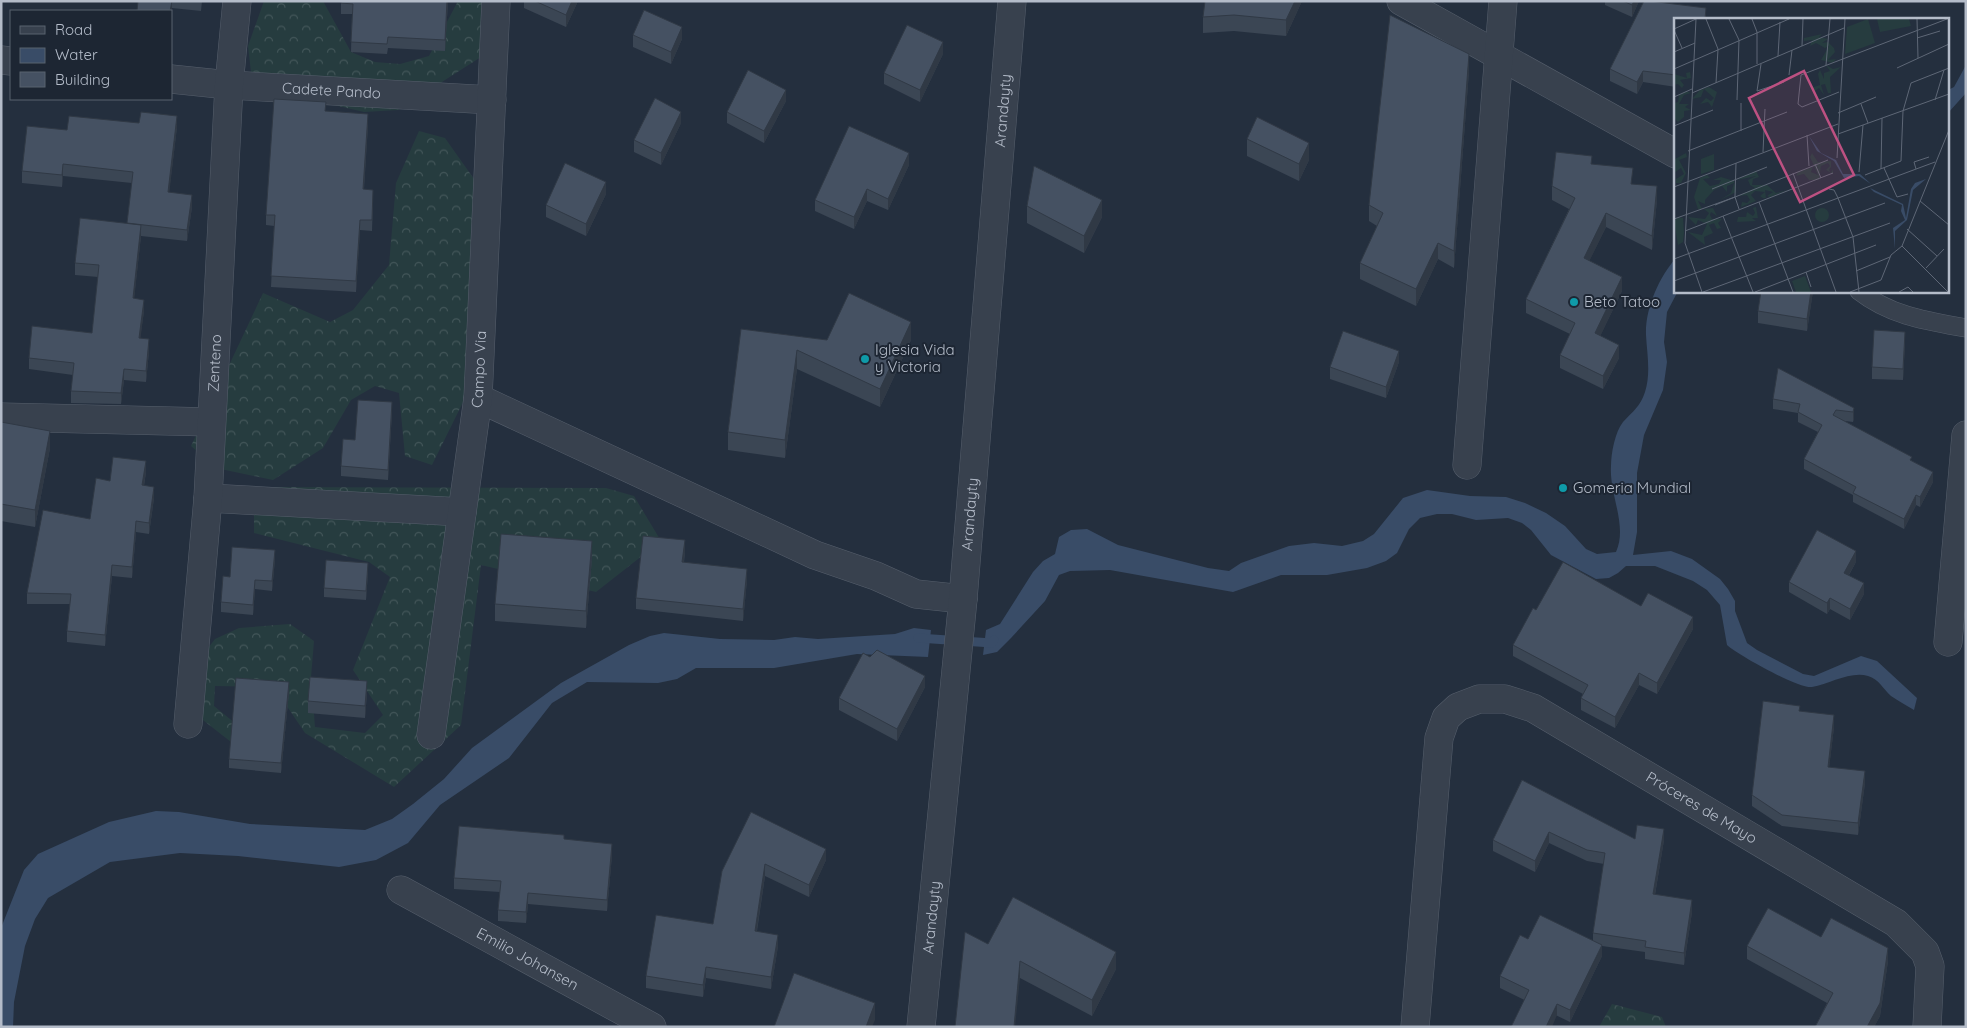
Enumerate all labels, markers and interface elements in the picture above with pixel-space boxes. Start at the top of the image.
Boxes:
legend [10,10,172,100]
inset map [1674,18,1950,292]
text: Road [55,20,92,39]
text: Water [55,45,98,64]
text: Building [55,70,110,89]
street label: Arandayty [990,73,1015,148]
street label: Cadete Pando [282,78,381,103]
place label: Beto Tatoo [1584,292,1660,311]
marker: Beto Tatoo [1568,296,1580,308]
street label: Campo Via [467,330,490,409]
street label: Zenteno [203,334,225,392]
place label: Iglesia Vida y Victoria [875,340,955,376]
marker: Iglesia Vida y Victoria [859,353,871,365]
street label: Arandayty [957,477,982,552]
place label: Gomeria Mundial [1573,478,1691,497]
marker: Gomeria Mundial [1557,482,1569,494]
street label: Próceres de Mayo [1643,767,1761,848]
street label: Arandayty [918,880,944,955]
street label: Emilio Johansen [473,923,582,994]

